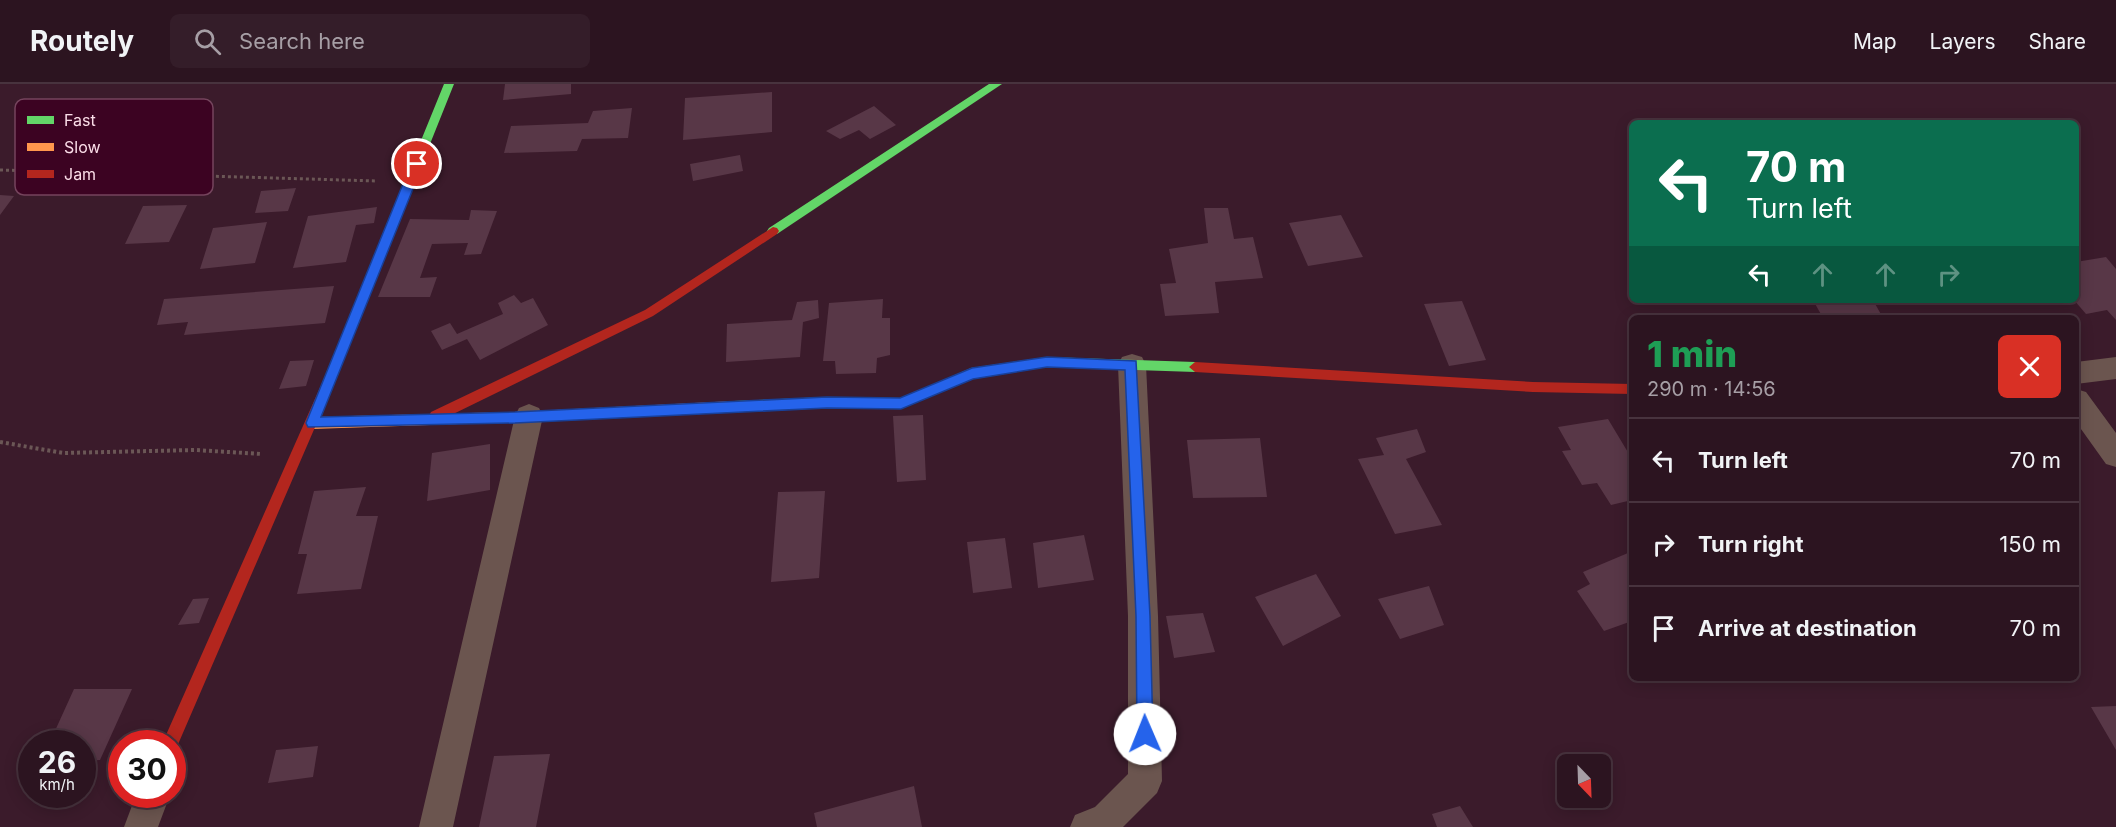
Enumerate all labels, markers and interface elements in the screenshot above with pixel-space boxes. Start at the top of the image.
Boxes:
search box [170,14,590,68]
text: Routely [30,24,134,58]
icon: search [191,25,224,58]
text: Search here [239,28,365,54]
text: Map [1853,29,1897,54]
text: Layers [1930,29,1996,54]
text: Share [2029,29,2086,54]
legend [15,99,213,195]
text: Fast [64,110,96,130]
text: Slow [64,137,101,157]
pin [391,138,442,189]
text: 70 m [1746,141,1846,192]
icon: left [1647,144,1725,222]
icon: arrive [400,147,433,180]
text: Jam [64,164,96,184]
text: Turn left [1746,192,1852,225]
icon: left [1743,258,1776,291]
icon: ahead [1806,258,1839,291]
icon: ahead [1869,258,1902,291]
icon: right [1932,258,1965,291]
text: 1 min [1647,332,1737,376]
button: close [1998,335,2061,398]
text: 290 m · 14:56 [1647,377,1776,401]
icon: left [1647,444,1680,477]
text: Turn left [1698,447,1788,473]
text: 70 m [2010,447,2061,473]
icon: right [1647,528,1680,561]
text: Turn right [1698,531,1804,557]
text: 150 m [1999,531,2061,557]
icon: arrive [1647,612,1680,645]
text: Arrive at destination [1698,615,1917,641]
text: 70 m [2010,615,2061,641]
position arrow [1113,702,1177,766]
speed limit sign: 30 [108,730,186,808]
text: 26 [38,744,76,780]
north arrow [1557,754,1611,808]
map controls [1557,754,1611,808]
text: km/h [39,775,75,794]

